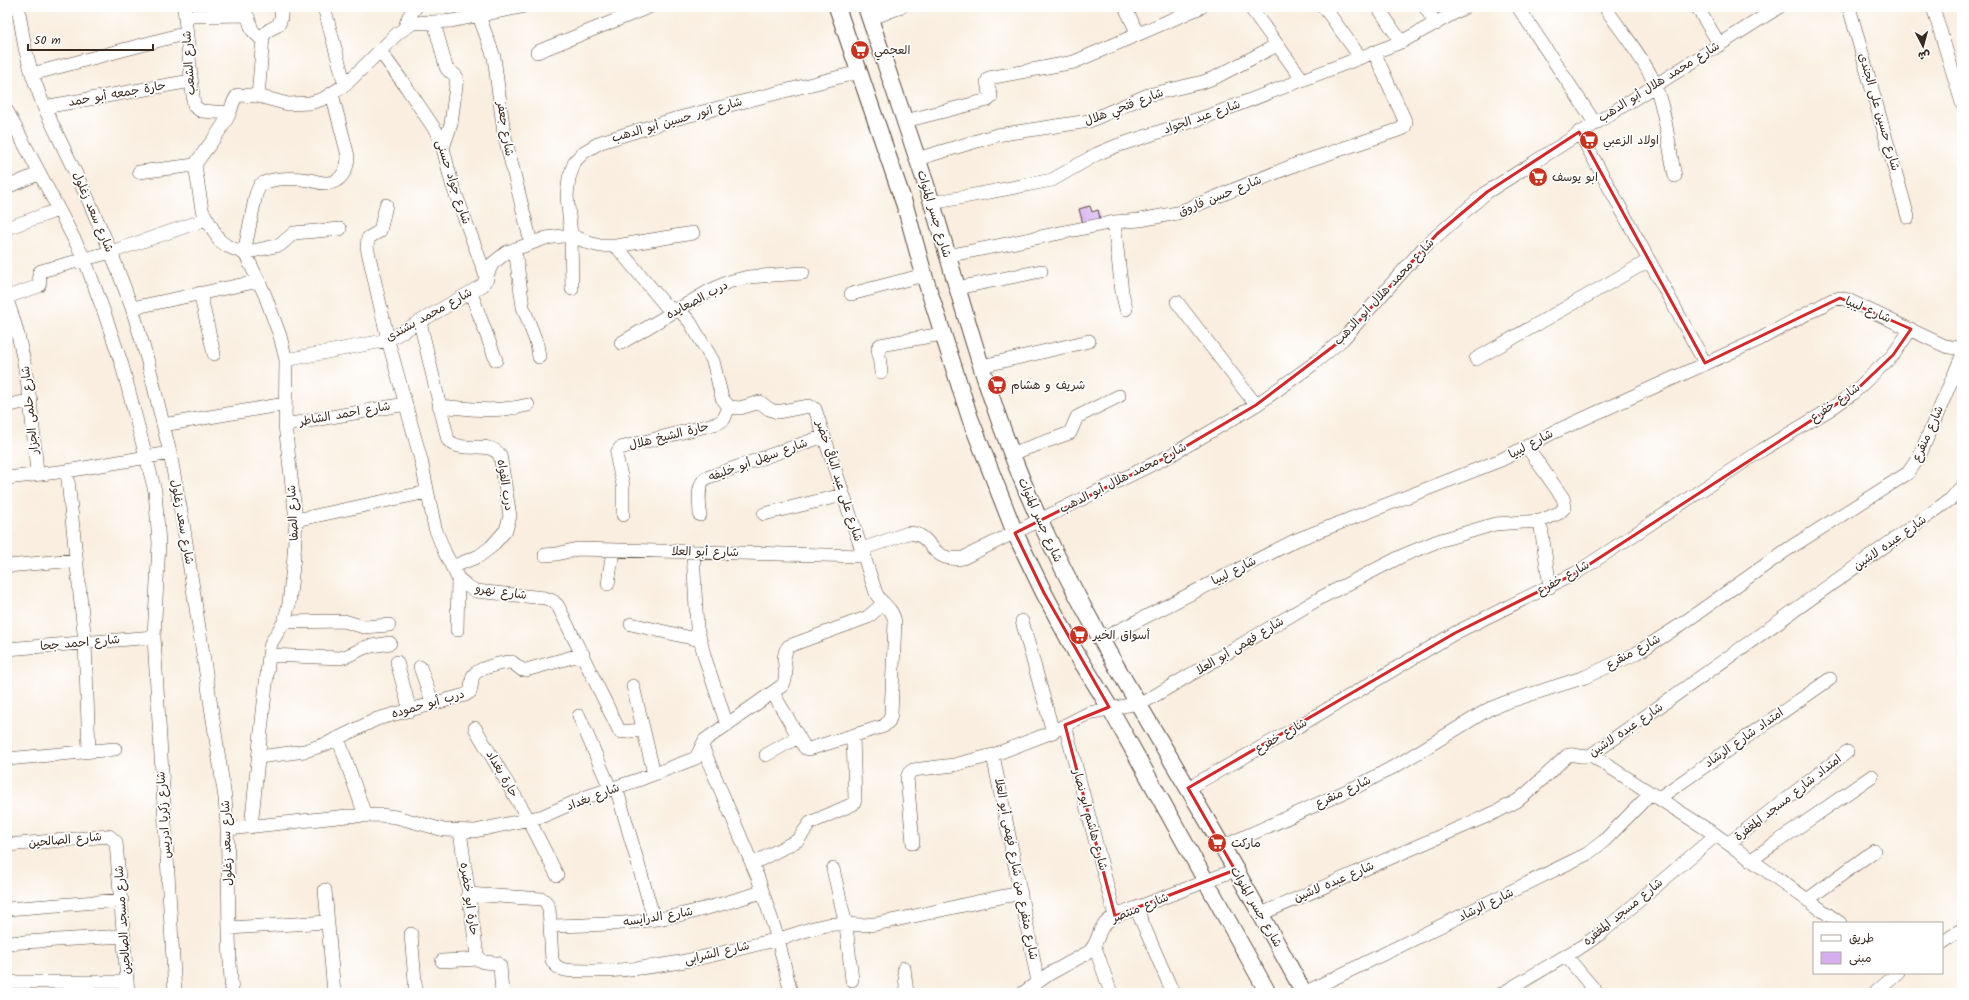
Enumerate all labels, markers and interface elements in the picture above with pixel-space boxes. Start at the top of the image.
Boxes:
scale bar [28,26,153,52]
north arrow [1903,26,1943,66]
street label: شارع الشعب [177,30,201,96]
text: 50 m [34,31,61,50]
street label: شارع محمد هلال أبو الدهب [1594,37,1724,127]
supermarket icon: العجمي [849,39,871,61]
place label: العجمي [874,41,910,61]
text: ش [1917,45,1931,65]
street label: شارع حسين على الجندى [1853,51,1905,173]
street label: حارة جمعه أبو حمد [67,76,167,112]
street label: شارع فتحي هلال [1082,83,1167,132]
street label: شارع انور حسين أبو الدهب [609,92,745,148]
street label: شارع عبد الجواد [1161,95,1243,139]
street label: شارع جعفر [491,99,519,158]
supermarket icon: اولاد الزعبي [1578,129,1600,151]
place label: اولاد الزعبي [1603,131,1659,151]
street label: شارع جواد حسنى [430,137,476,227]
supermarket icon: ابو يوسف [1527,166,1549,188]
street label: شارع جسر المنوات [912,168,956,260]
place label: ابو يوسف [1552,168,1598,187]
street label: شارع سعد زغلول [67,169,119,255]
street label: شارع حسن فاروق [1175,171,1265,221]
street label: شارع محمد هلال أبو الدهب [1329,234,1439,350]
street label: درب الصعايده [663,276,731,324]
street label: شارع محمد بشندى [382,283,476,347]
street label: شارع ليبيا [1842,292,1894,328]
street label: شارع حلمى الجزار [16,365,44,456]
supermarket icon: شريف و هشام [986,374,1008,396]
place label: شريف و هشام [1011,376,1085,395]
street label: شارع خفرع [1806,379,1864,427]
street label: شارع احمد الشاطر [297,397,392,432]
street label: شارع منقرع [1907,403,1949,465]
street label: حارة الشيخ هلال [627,417,711,455]
street label: شارع على عبد الباقى خضر [810,417,868,544]
street label: شارع ليبيا [1505,424,1557,464]
street label: شارع سهل أبو خليفه [706,433,810,487]
street label: شارع محمد هلال أبو الدهب [1056,438,1190,518]
street label: درب الفواه [492,458,518,512]
street label: شارع جسر المنوات [1013,475,1067,565]
street label: شارع سعد زغلول [165,478,199,566]
street label: شارع الصفا [282,484,304,542]
street label: شارع عبده لاشين [1849,511,1931,575]
street label: شارع أبو العلا [671,542,739,562]
street label: شارع ليبيا [1208,552,1260,590]
street label: شارع خفرع [1533,556,1593,600]
street label: شارع نهرو [473,579,528,605]
street label: شارع فهمى أبو العلا [1192,612,1288,680]
supermarket icon: أسواق الخير [1068,624,1090,646]
place label: أسواق الخير [1092,626,1150,645]
street label: شارع احمد جحا [39,630,121,656]
street label: شارع منقرع [1602,630,1664,674]
street label: درب أبو حموده [389,684,467,724]
street label: شارع عبده لاشين [1585,698,1667,762]
street label: امتداد شارع الرشاد [1700,703,1788,772]
street label: شارع خفرع [1251,713,1311,759]
street label: حارة بغداد [481,747,523,801]
street label: امتداد شارع مسجد المغفرة [1730,750,1846,846]
street label: شارع هاشم ابو نصار [1067,766,1113,873]
street label: شارع زكريا ادريس [151,771,177,859]
street label: شارع منقرع [1312,771,1374,813]
street label: شارع متفرع من شارع فهمى أبو العلا [989,777,1043,961]
street label: شارع بغداد [564,778,622,816]
street label: شارع سعد زغلول [216,800,238,886]
street label: شارع الصالحين [28,827,102,853]
supermarket icon: ماركت [1206,832,1228,854]
place label: ماركت [1231,834,1261,853]
street label: شارع عبده لاشين [1291,856,1377,908]
street label: حارة ابو خضره [454,861,484,937]
street label: شارع جسر المنوات [1225,863,1287,951]
street label: شارع مسجد الصالحين [110,865,136,975]
street label: شارع مسجد المغفره [1579,874,1667,950]
street label: شارع الرشاد [1455,883,1517,927]
street label: شارع منتصر [1108,888,1171,928]
street label: شارع الدرايسه [622,902,694,932]
legend [1813,922,1943,974]
text: طريق [1849,929,1874,948]
street label: شارع الشرابى [683,936,751,970]
text: مبنى [1849,949,1872,968]

